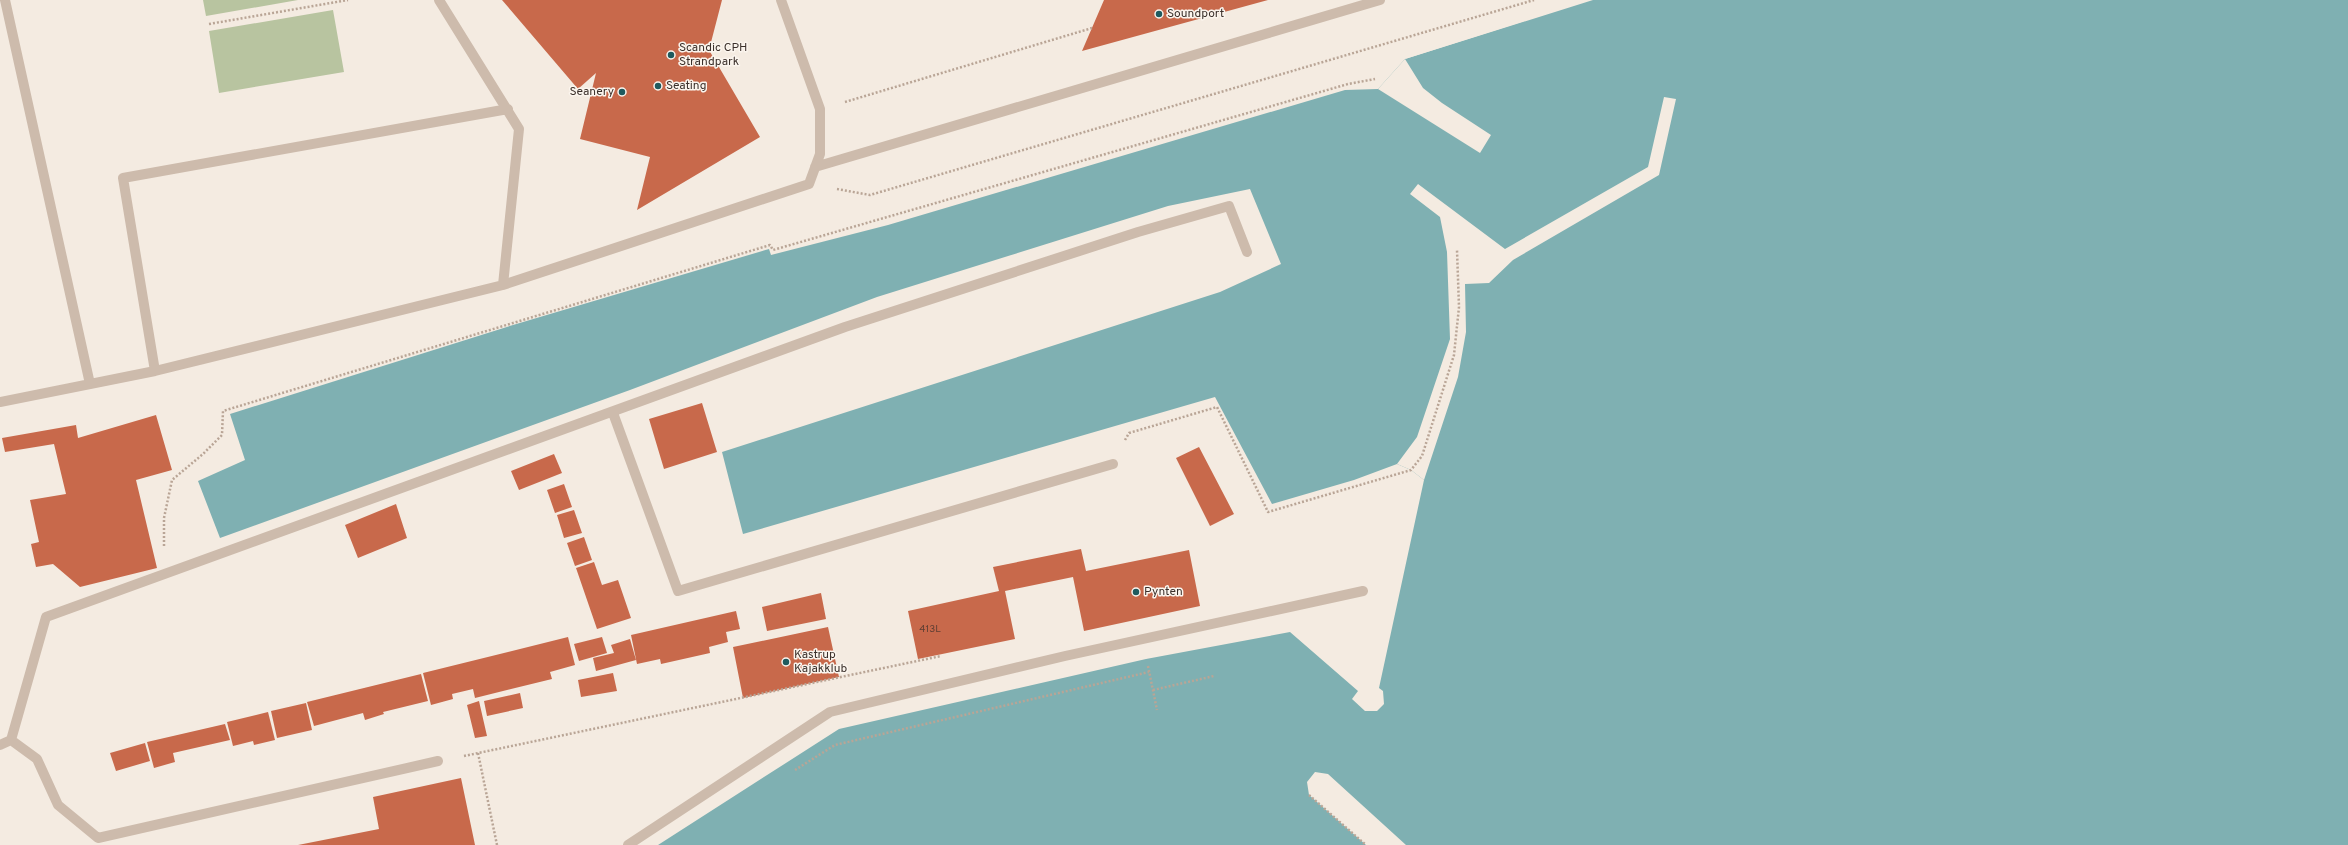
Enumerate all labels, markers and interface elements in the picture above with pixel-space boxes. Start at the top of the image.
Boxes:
place label: Soundport [1167,6,1224,22]
marker: Soundport [1154,9,1164,19]
place label: Scandic CPH Strandpark [679,40,748,70]
marker: Scandic CPH Strandpark [666,50,676,60]
place label: Seating [666,78,707,94]
marker: Seating [653,81,663,91]
place label: Seanery [570,84,614,100]
marker: Seanery [617,87,627,97]
place label: Pynten [1144,584,1183,600]
marker: Pynten [1131,587,1141,597]
house number: 413L [919,623,941,636]
place label: Kastrup Kajakklub [794,647,847,677]
marker: Kastrup Kajakklub [781,657,791,667]

